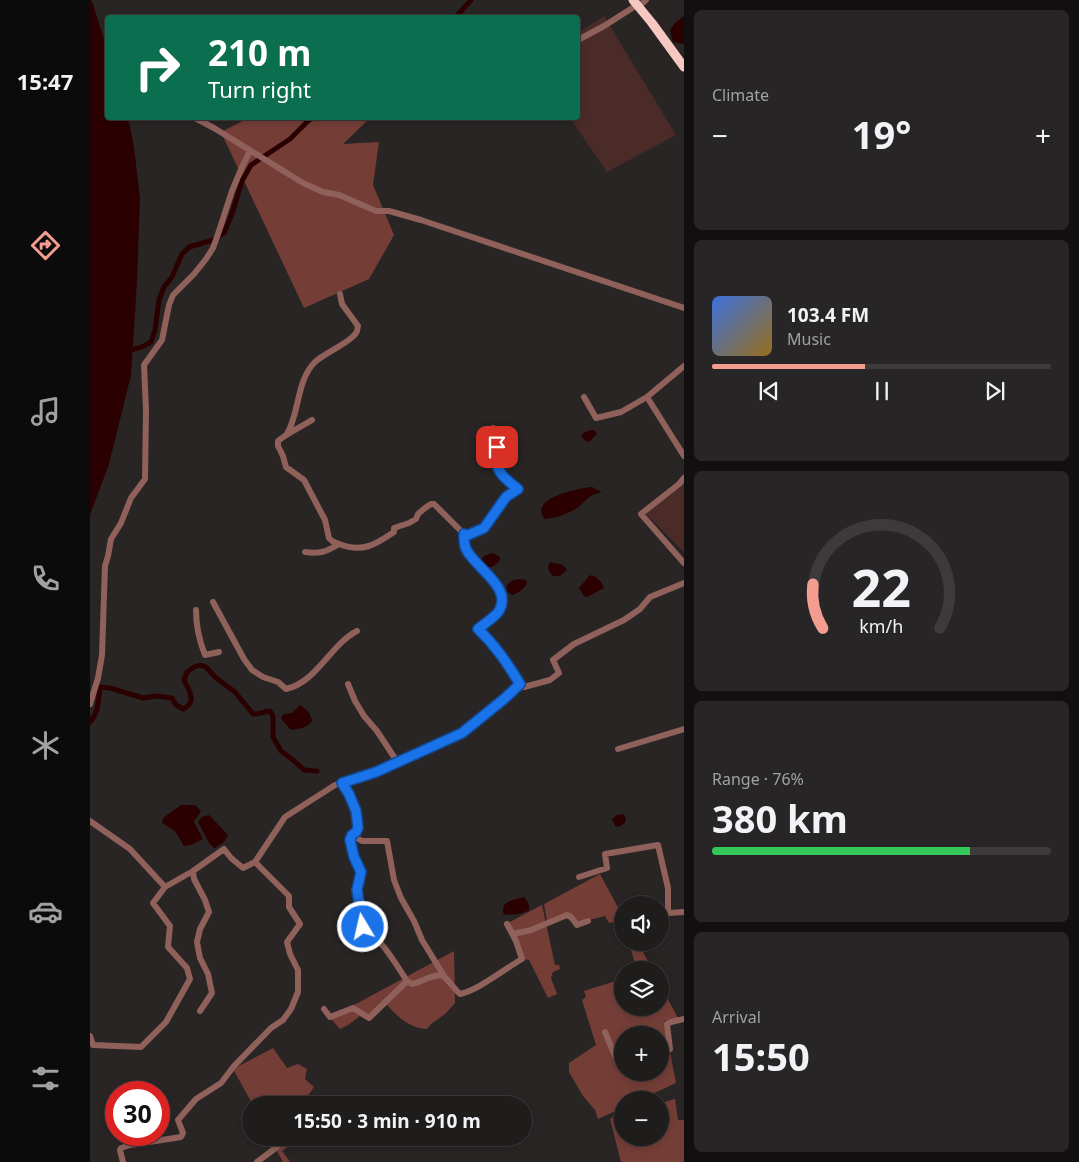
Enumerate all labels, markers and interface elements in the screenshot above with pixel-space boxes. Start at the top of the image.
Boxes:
text: 210 m [208,29,311,76]
icon: right [125,35,190,100]
text: 15:47 [17,66,73,96]
text: Turn right [208,74,311,104]
text: Climate [712,84,769,106]
text: 19° [852,108,911,160]
text: − [712,116,728,154]
text: + [1035,116,1051,154]
icon: directions [28,228,63,263]
text: 103.4 FM [787,302,869,328]
text: Music [787,328,831,350]
icon: previous [755,377,783,405]
icon: pause [868,377,896,405]
icon: next [981,377,1009,405]
icon: music [28,394,63,429]
pin [476,426,518,468]
icon: arrive [483,433,511,461]
text: 22 [852,551,911,622]
icon: phone [28,561,63,596]
text: km/h [860,614,903,638]
icon: climate [28,728,63,763]
text: Range · 76% [712,768,804,790]
text: 380 km [712,792,848,844]
icon: car [28,894,63,929]
map controls [614,896,669,1146]
button: sound [614,896,669,951]
position arrow [336,900,388,952]
button: layers [614,961,669,1016]
text: Arrival [712,1006,761,1028]
button: + [614,1026,669,1081]
text: 15:50 [712,1030,810,1082]
icon: filters [28,1061,63,1096]
speed limit sign: 30 [105,1081,170,1146]
button: − [614,1091,669,1146]
text: 15:50 · 3 min · 910 m [293,1108,481,1134]

